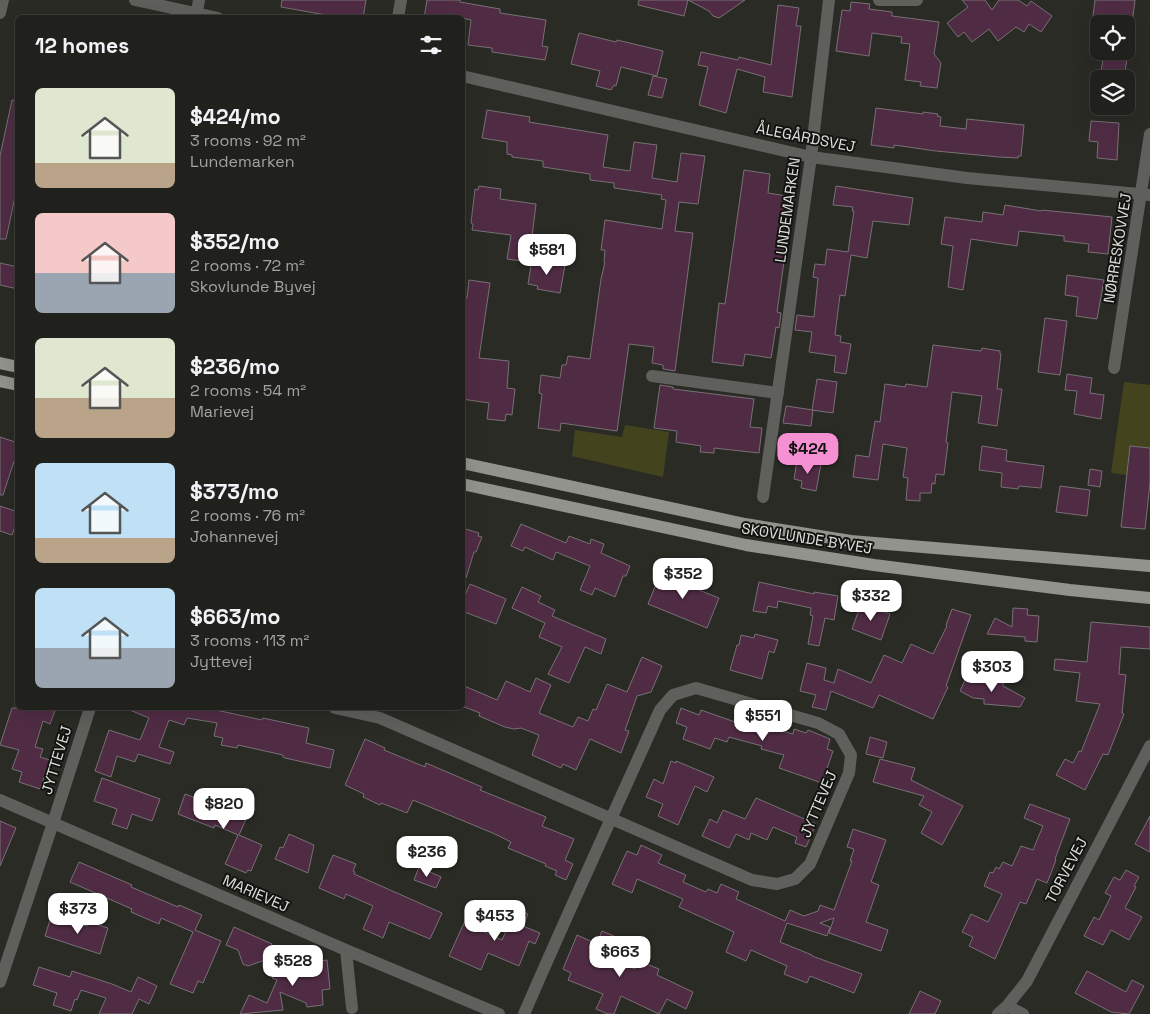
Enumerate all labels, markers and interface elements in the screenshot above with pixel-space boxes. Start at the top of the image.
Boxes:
map controls [1090,15,1135,115]
button: locate [1090,15,1135,60]
icon: filters [417,31,445,59]
text: 12 homes [35,32,129,59]
button: layers [1090,70,1135,115]
text: $424/mo [190,103,281,130]
icon: home [75,108,135,168]
street label: ÅLEGÅRDSVEJ [755,118,857,156]
text: 3 rooms · 92 m² [190,130,306,151]
text: Lundemarken [190,151,295,172]
street label: LUNDEMARKEN [770,156,804,264]
street label: NØRRESKOVVEJ [1099,192,1135,304]
text: $352/mo [190,228,279,255]
icon: home [75,233,135,293]
pin: $581 [517,234,577,276]
text: $581 [529,239,565,260]
text: 2 rooms · 72 m² [190,255,305,276]
text: Skovlunde Byvej [190,276,316,297]
text: $236/mo [190,353,280,380]
icon: home [75,358,135,418]
text: 2 rooms · 54 m² [190,380,306,401]
text: Marievej [190,401,254,422]
pin: $424 [778,432,838,475]
text: $424 [788,438,828,459]
text: $373/mo [190,478,279,505]
icon: home [75,483,135,543]
text: 2 rooms · 76 m² [190,505,305,526]
street label: SKOVLUNDE BYVEJ [740,518,874,558]
text: Johannevej [190,526,278,547]
pin: $352 [653,558,713,600]
text: $352 [664,563,702,584]
pin: $332 [841,580,901,622]
text: $332 [852,585,890,606]
text: $663/mo [190,603,280,630]
icon: home [75,608,135,668]
text: 3 rooms · 113 m² [190,630,309,651]
pin: $303 [962,650,1022,693]
text: Jyttevej [190,651,252,672]
text: $303 [972,656,1012,677]
pin: $551 [733,700,793,742]
text: $551 [745,705,781,726]
street label: JYTTEVEJ [37,723,75,797]
street label: JYTTEVEJ [795,768,841,840]
pin: $820 [194,788,254,830]
text: $820 [204,793,244,814]
street label: TORVEVEJ [1041,834,1091,906]
pin: $236 [397,836,457,878]
text: $236 [408,841,446,862]
street label: MARIEVEJ [220,870,292,916]
pin: $373 [48,892,108,935]
text: $373 [59,898,97,919]
pin: $453 [465,900,525,942]
text: $453 [475,905,515,926]
pin: $663 [590,936,650,978]
text: $663 [600,941,640,962]
pin: $528 [263,944,323,987]
text: $528 [274,950,312,971]

